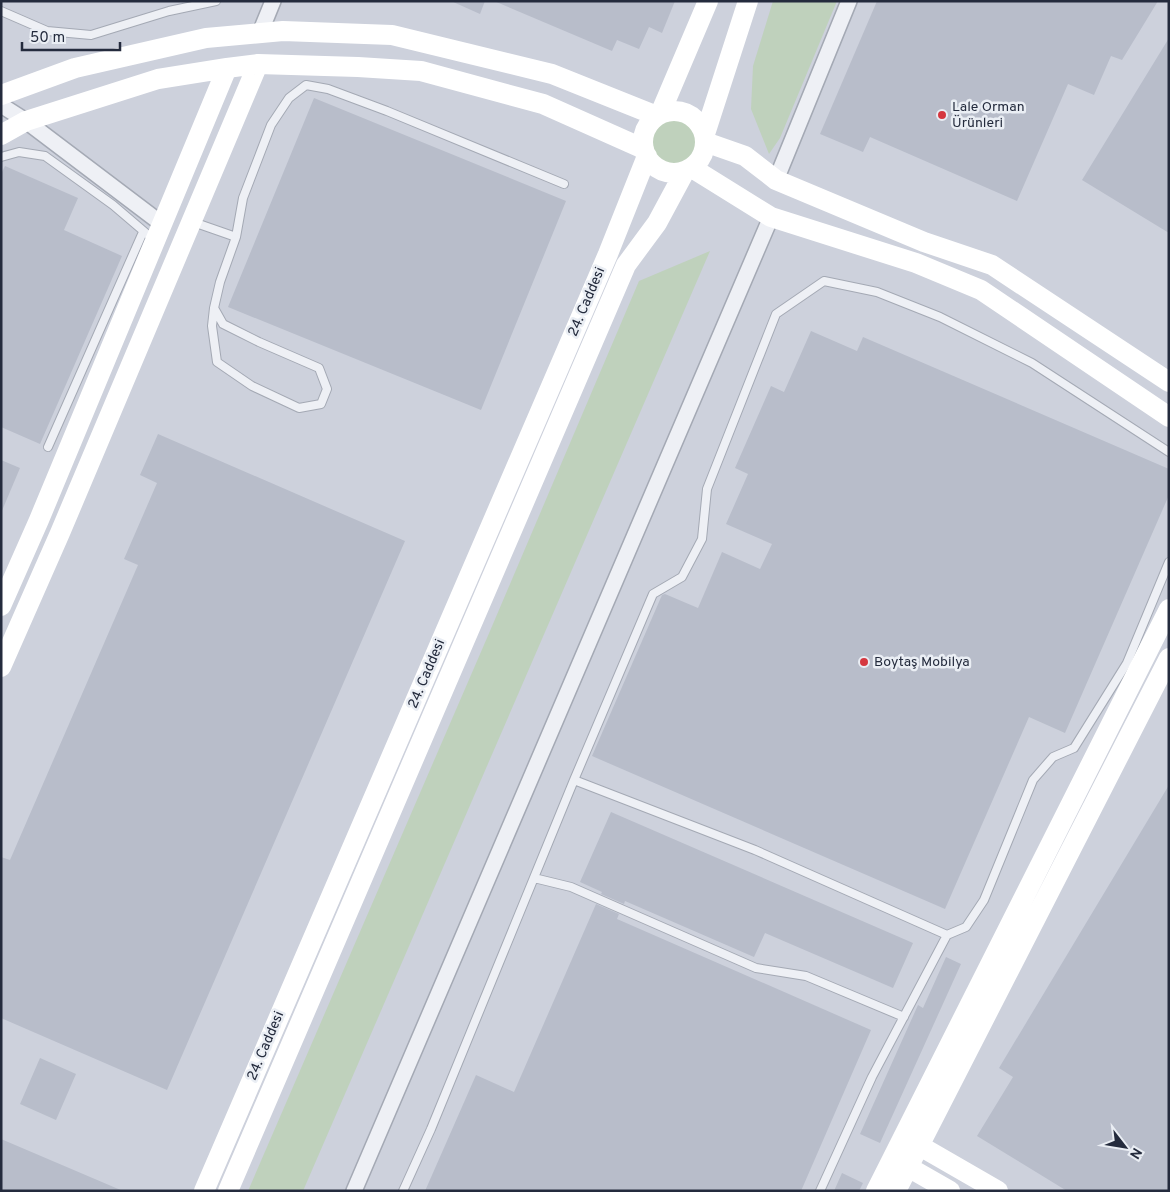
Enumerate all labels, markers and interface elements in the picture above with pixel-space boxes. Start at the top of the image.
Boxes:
scale bar [22,20,120,52]
text: 50 m [30,29,65,48]
place label: Lale Orman Ürünleri [952,99,1025,132]
marker: Lale Orman Ürünleri [936,109,948,121]
street label: 24. Caddesi [565,265,609,339]
street label: 24. Caddesi [405,637,449,711]
place label: Boytaş Mobilya [874,654,970,671]
marker: Boytaş Mobilya [858,656,870,668]
street label: 24. Caddesi [244,1009,288,1083]
north arrow [1100,1122,1150,1172]
text: N [1125,1144,1145,1162]

